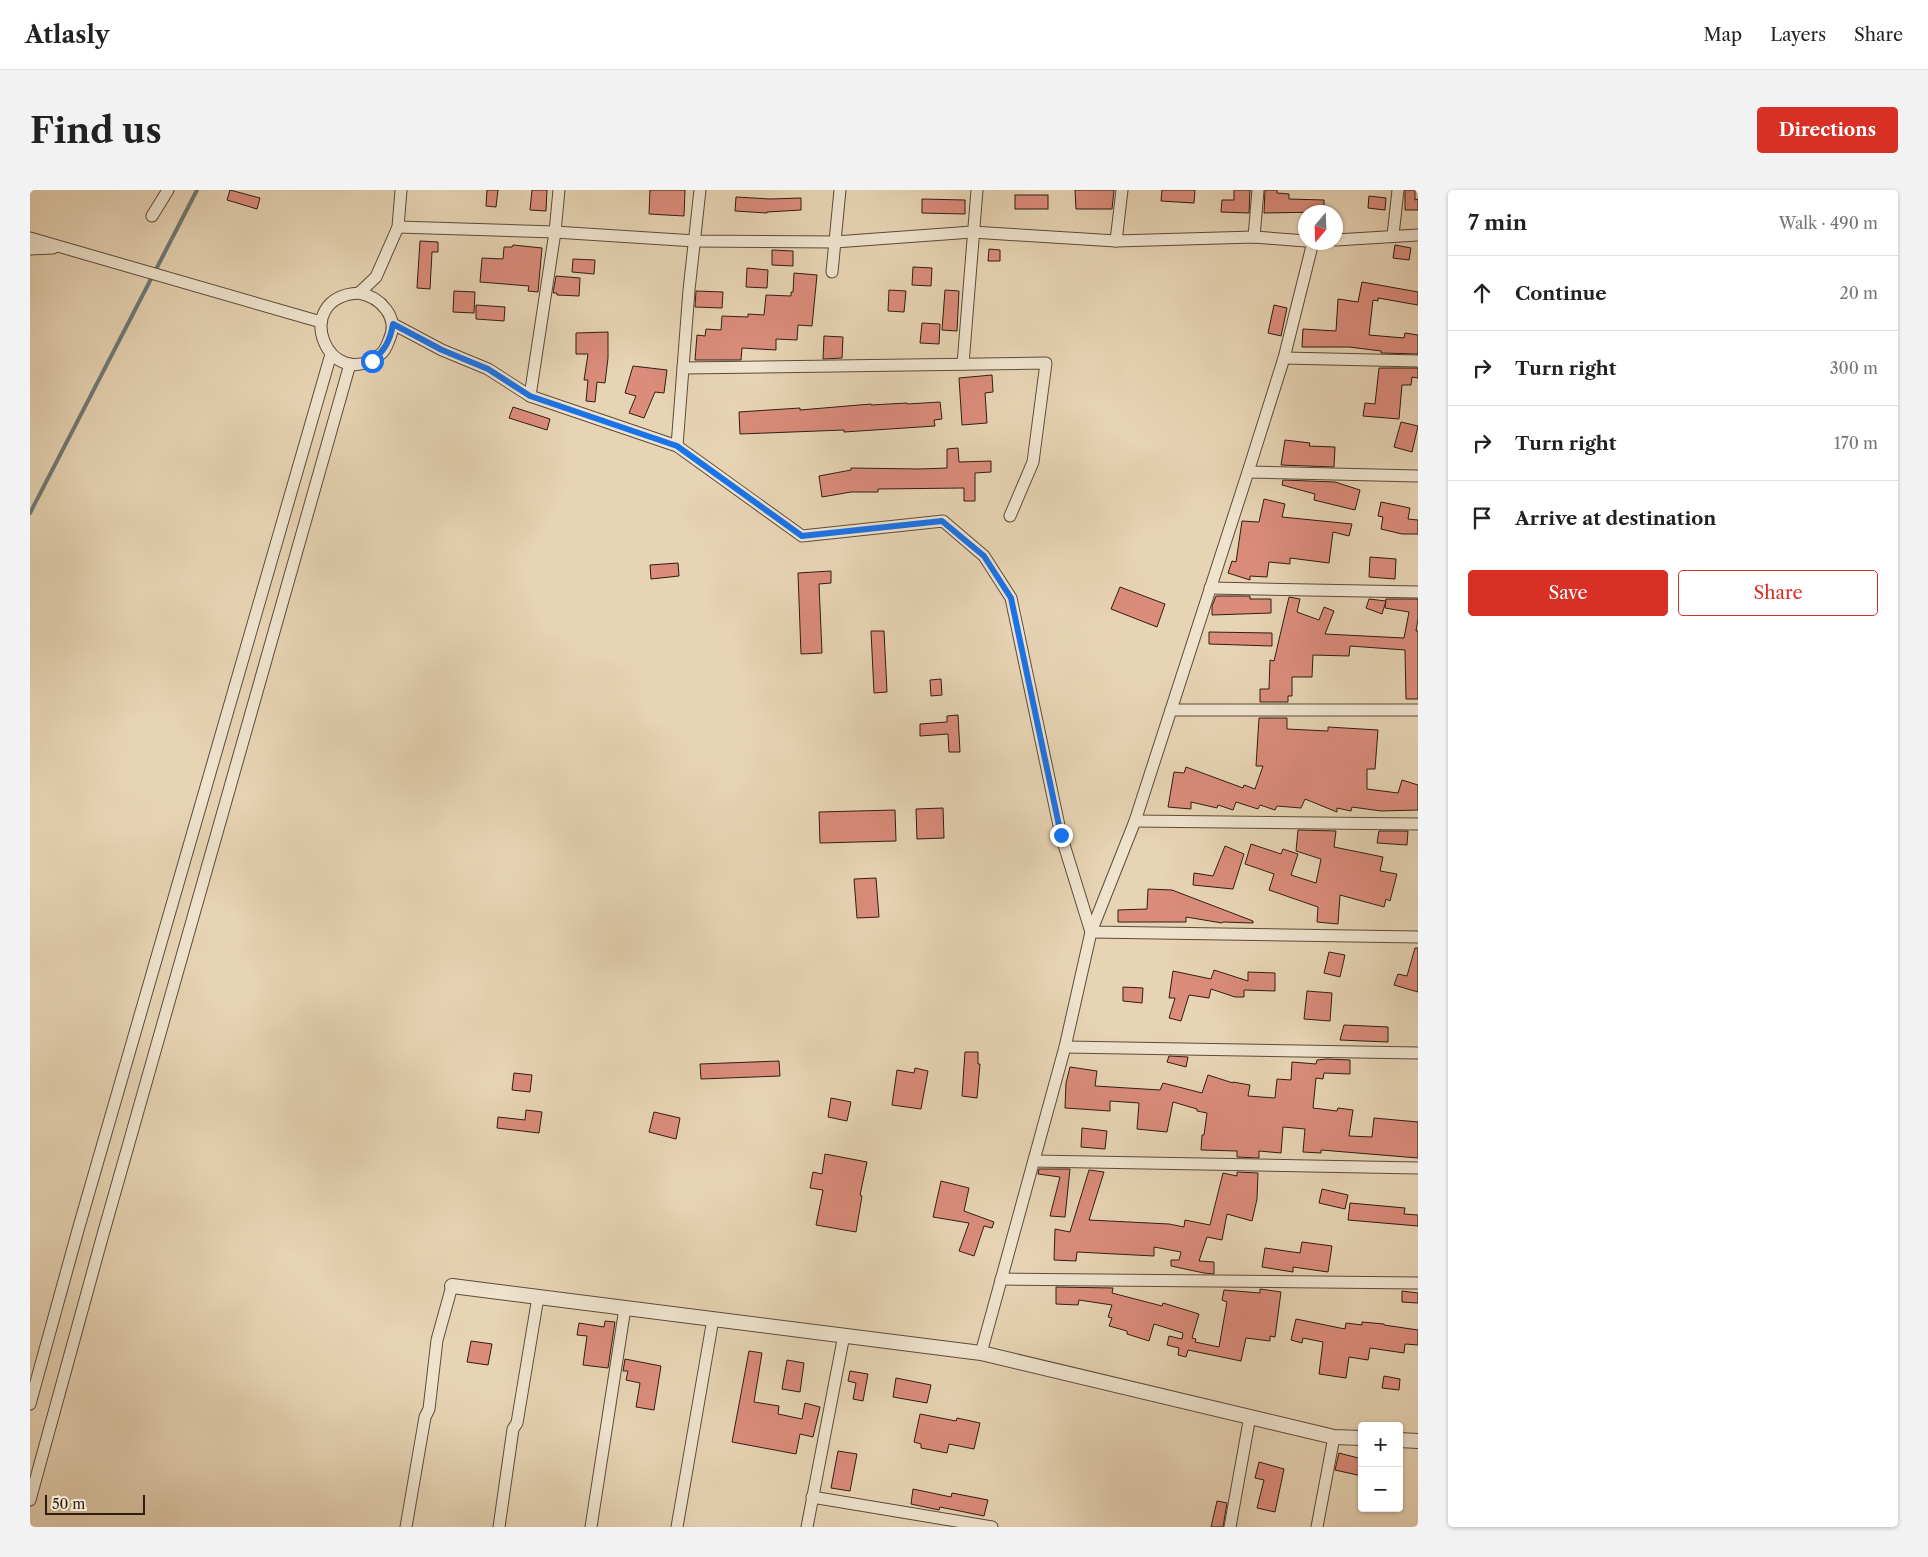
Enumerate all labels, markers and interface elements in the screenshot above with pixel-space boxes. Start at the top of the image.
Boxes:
text: Atlasly [25,20,109,49]
text: Map [1704,24,1742,46]
text: Layers [1770,24,1826,46]
text: Share [1854,24,1903,46]
button: Directions [1757,107,1898,153]
text: Find us [30,109,162,152]
north arrow [1298,205,1343,250]
text: 7 min [1468,210,1527,235]
text: Walk · 490 m [1779,213,1878,233]
icon: ahead [1468,279,1496,307]
text: Continue [1515,282,1607,305]
text: 20 m [1839,283,1878,303]
route start [361,350,384,373]
icon: right [1468,354,1496,382]
text: Turn right [1515,357,1616,380]
text: 300 m [1830,358,1878,378]
icon: right [1468,429,1496,457]
text: Turn right [1515,432,1616,455]
text: 170 m [1834,433,1878,453]
icon: arrive [1468,504,1496,532]
text: Arrive at destination [1515,507,1716,530]
button: Save [1468,570,1668,616]
button: Share [1678,570,1878,616]
route end [1050,824,1073,847]
map controls [1358,1422,1403,1512]
button: + [1358,1422,1403,1467]
button: − [1358,1467,1403,1512]
scale bar [45,1492,145,1515]
text: 50 m [52,1495,85,1513]

